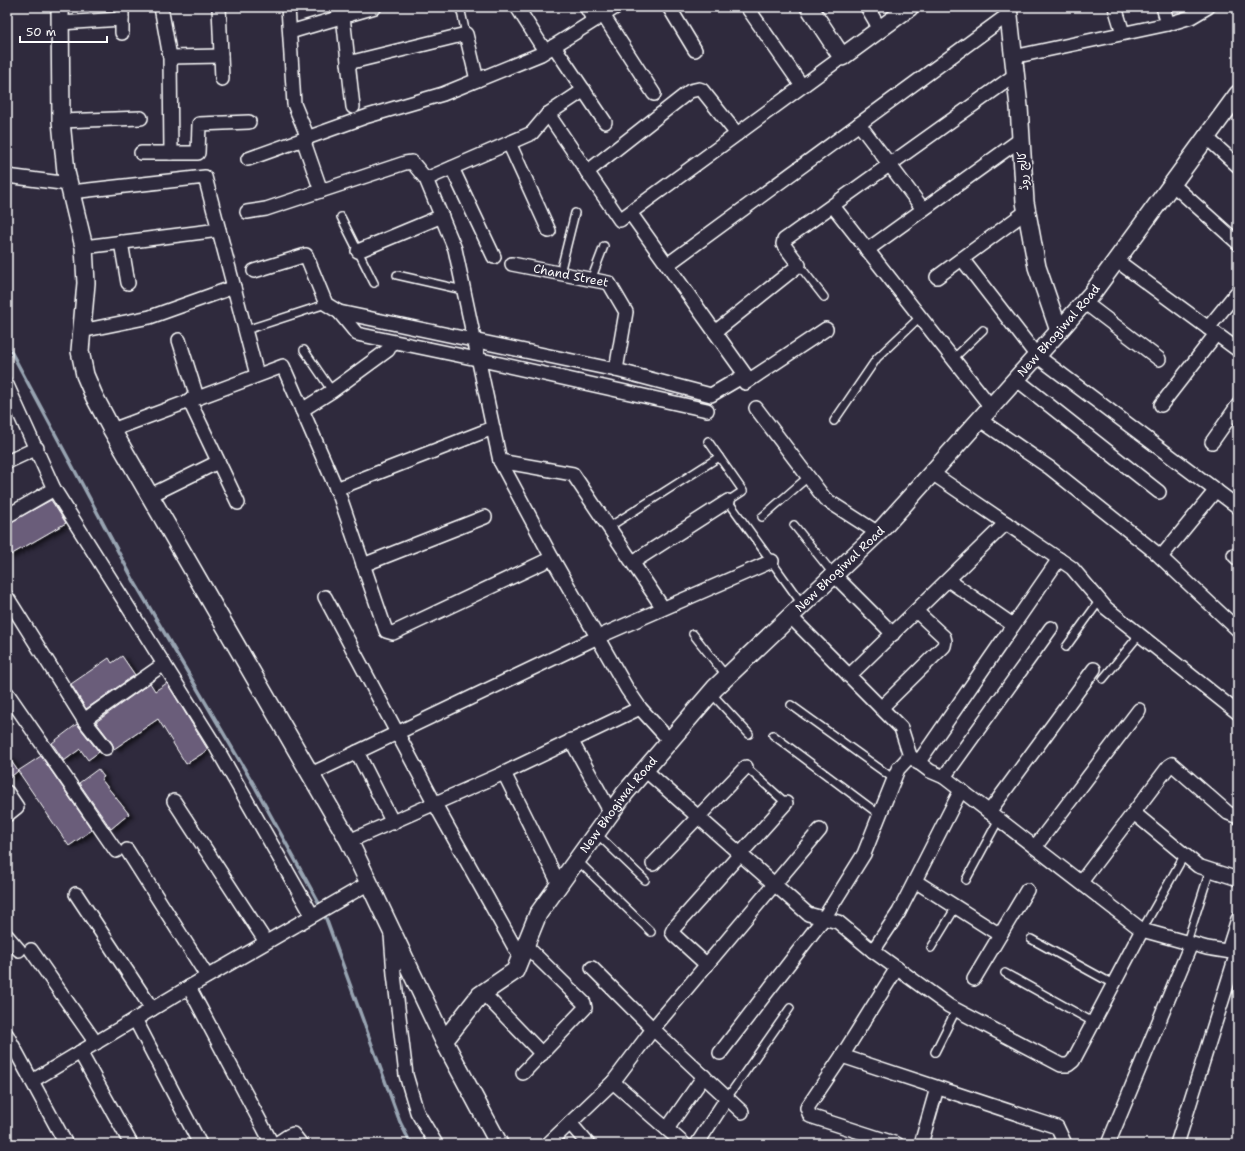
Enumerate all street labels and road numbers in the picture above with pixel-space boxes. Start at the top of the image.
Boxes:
street label: کالج روڈ [1014,151,1033,191]
street label: Chand Street [532,260,610,291]
street label: New Bhogiwal Road [1014,281,1104,380]
street label: New Bhogiwal Road [792,522,888,616]
street label: New Bhogiwal Road [576,753,661,856]

